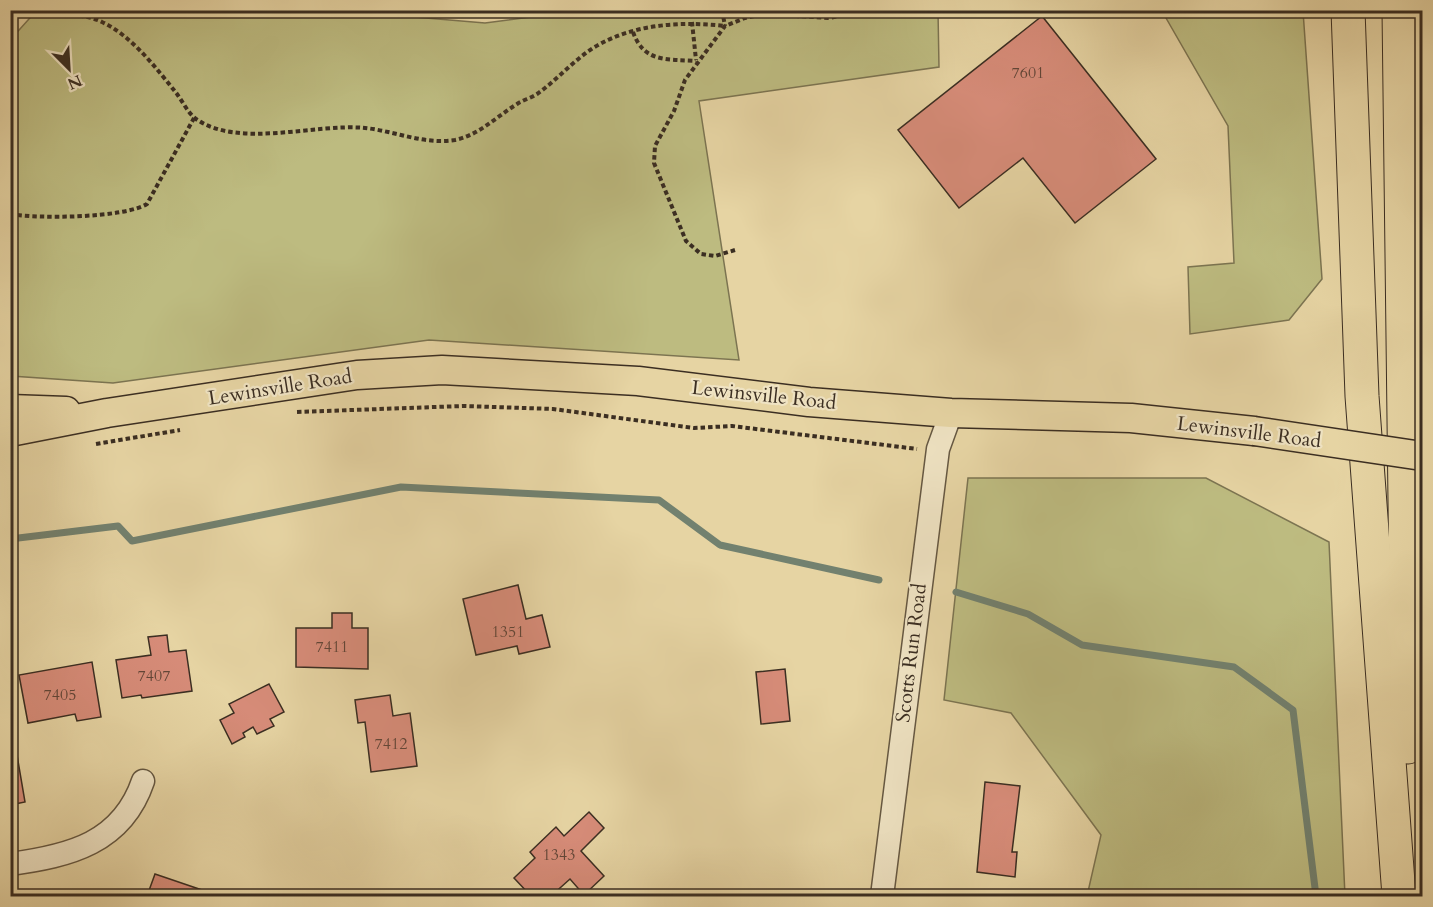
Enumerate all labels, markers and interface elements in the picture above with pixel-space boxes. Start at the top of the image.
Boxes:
north arrow [39,39,99,99]
house number: 7601 [1012,62,1044,84]
text: N [64,69,86,95]
street label: Lewinsville Road [206,362,354,412]
street label: Lewinsville Road [690,374,838,416]
street label: Lewinsville Road [1175,410,1323,454]
street label: Scotts Run Road [889,581,933,724]
house number: 1351 [492,621,524,643]
house number: 7411 [316,636,348,658]
house number: 7407 [138,665,170,687]
house number: 7405 [44,684,76,706]
house number: 7412 [375,733,407,755]
house number: 1343 [543,844,575,866]

